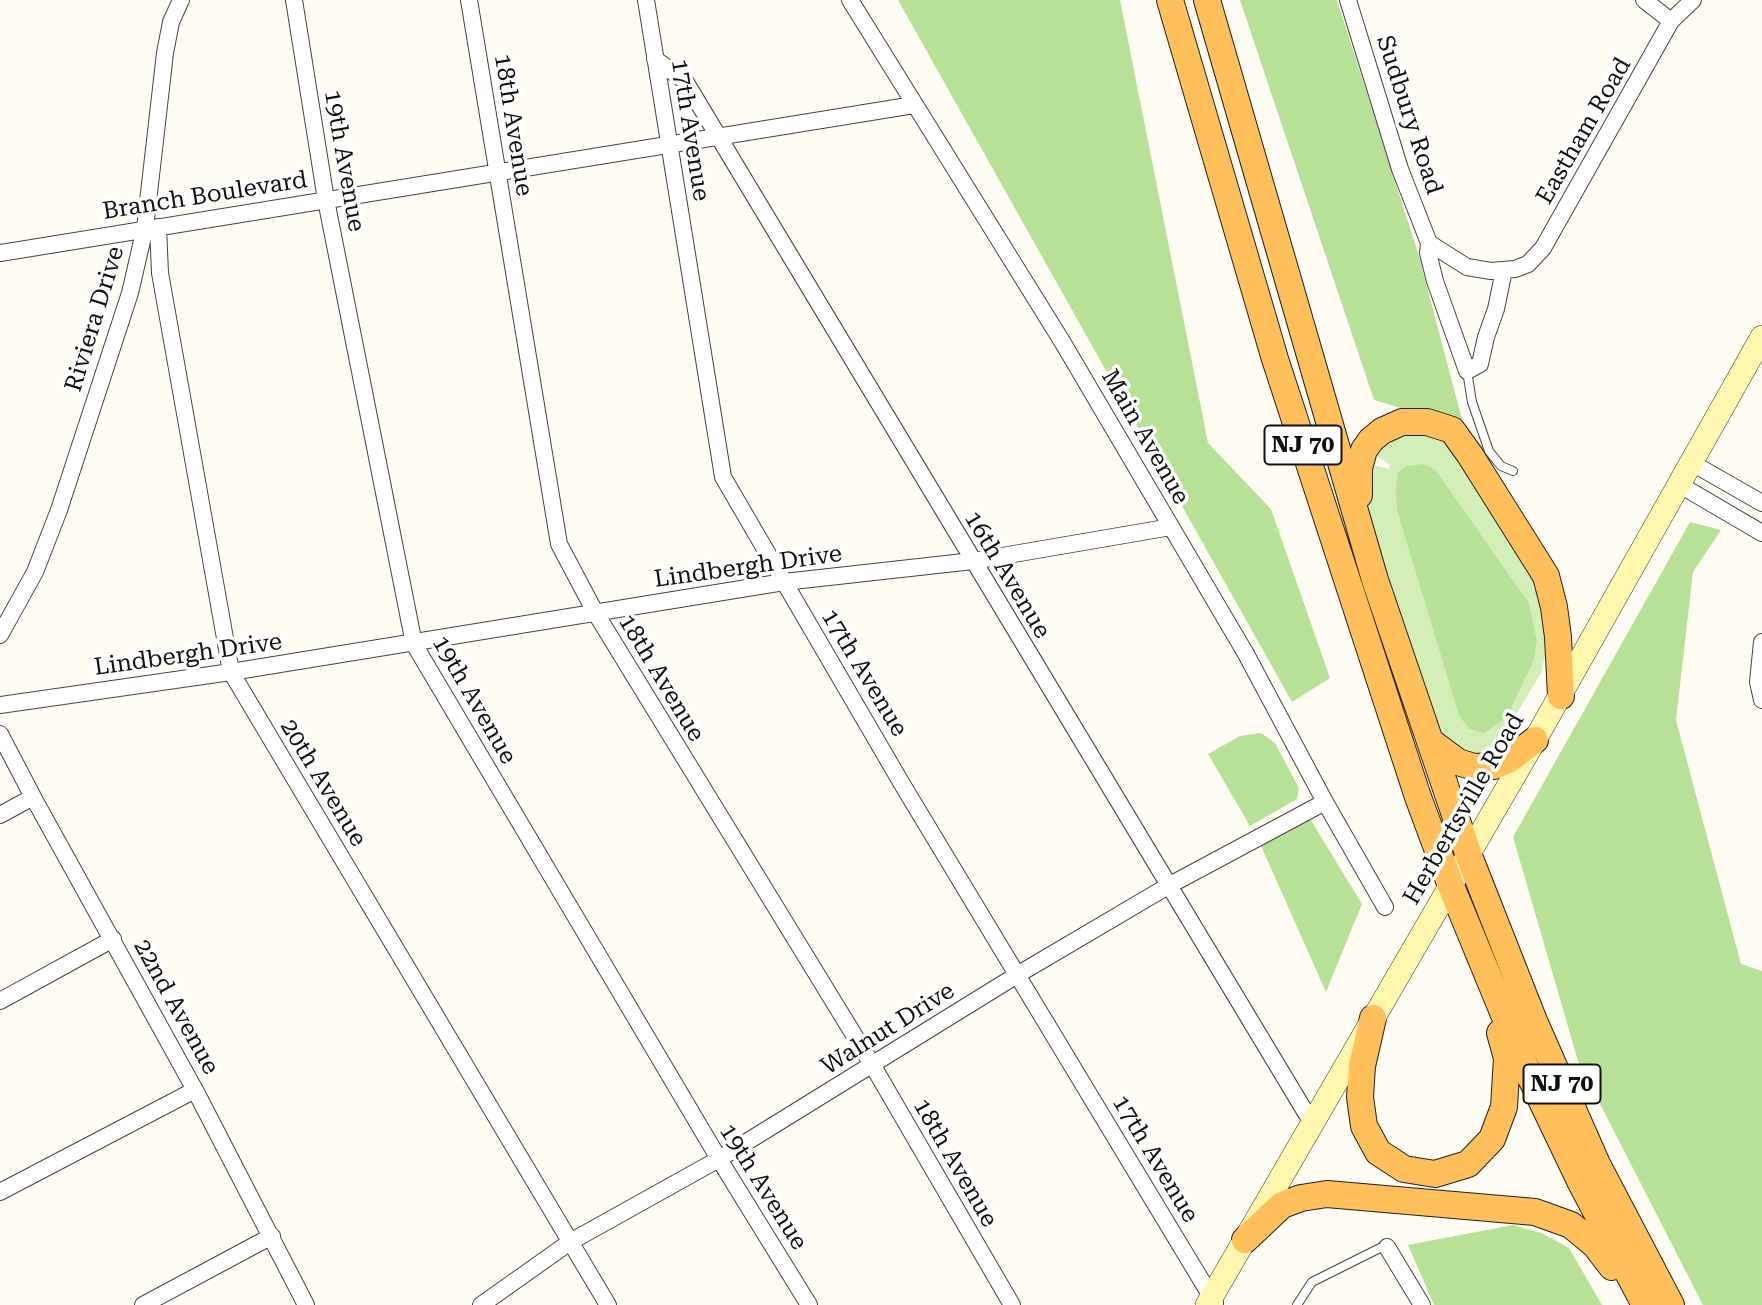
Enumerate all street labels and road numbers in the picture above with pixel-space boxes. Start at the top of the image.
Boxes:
street label: Sudbury Road [1370,32,1448,198]
street label: 18th Avenue [488,52,538,198]
street label: Eastham Road [1530,53,1638,209]
street label: 17th Avenue [665,57,715,203]
street label: 19th Avenue [317,88,371,234]
street label: Branch Boulevard [101,166,309,226]
street label: Riviera Drive [59,243,131,395]
street label: Main Avenue [1095,364,1195,510]
road number: NJ 70 [1264,426,1342,464]
street label: 16th Avenue [958,506,1056,644]
street label: Lindbergh Drive [652,540,844,594]
street label: 17th Avenue [815,604,913,742]
street label: 18th Avenue [612,609,710,747]
street label: Lindbergh Drive [92,628,284,682]
street label: 19th Avenue [426,631,522,769]
street label: Herbertsville Road [1397,708,1531,910]
street label: 20th Avenue [274,714,372,852]
street label: 22nd Avenue [127,934,225,1080]
street label: Walnut Drive [816,977,960,1081]
road number: NJ 70 [1524,1064,1600,1104]
street label: 17th Avenue [1106,1090,1204,1228]
street label: 18th Avenue [907,1094,1003,1232]
street label: 19th Avenue [713,1119,813,1255]

